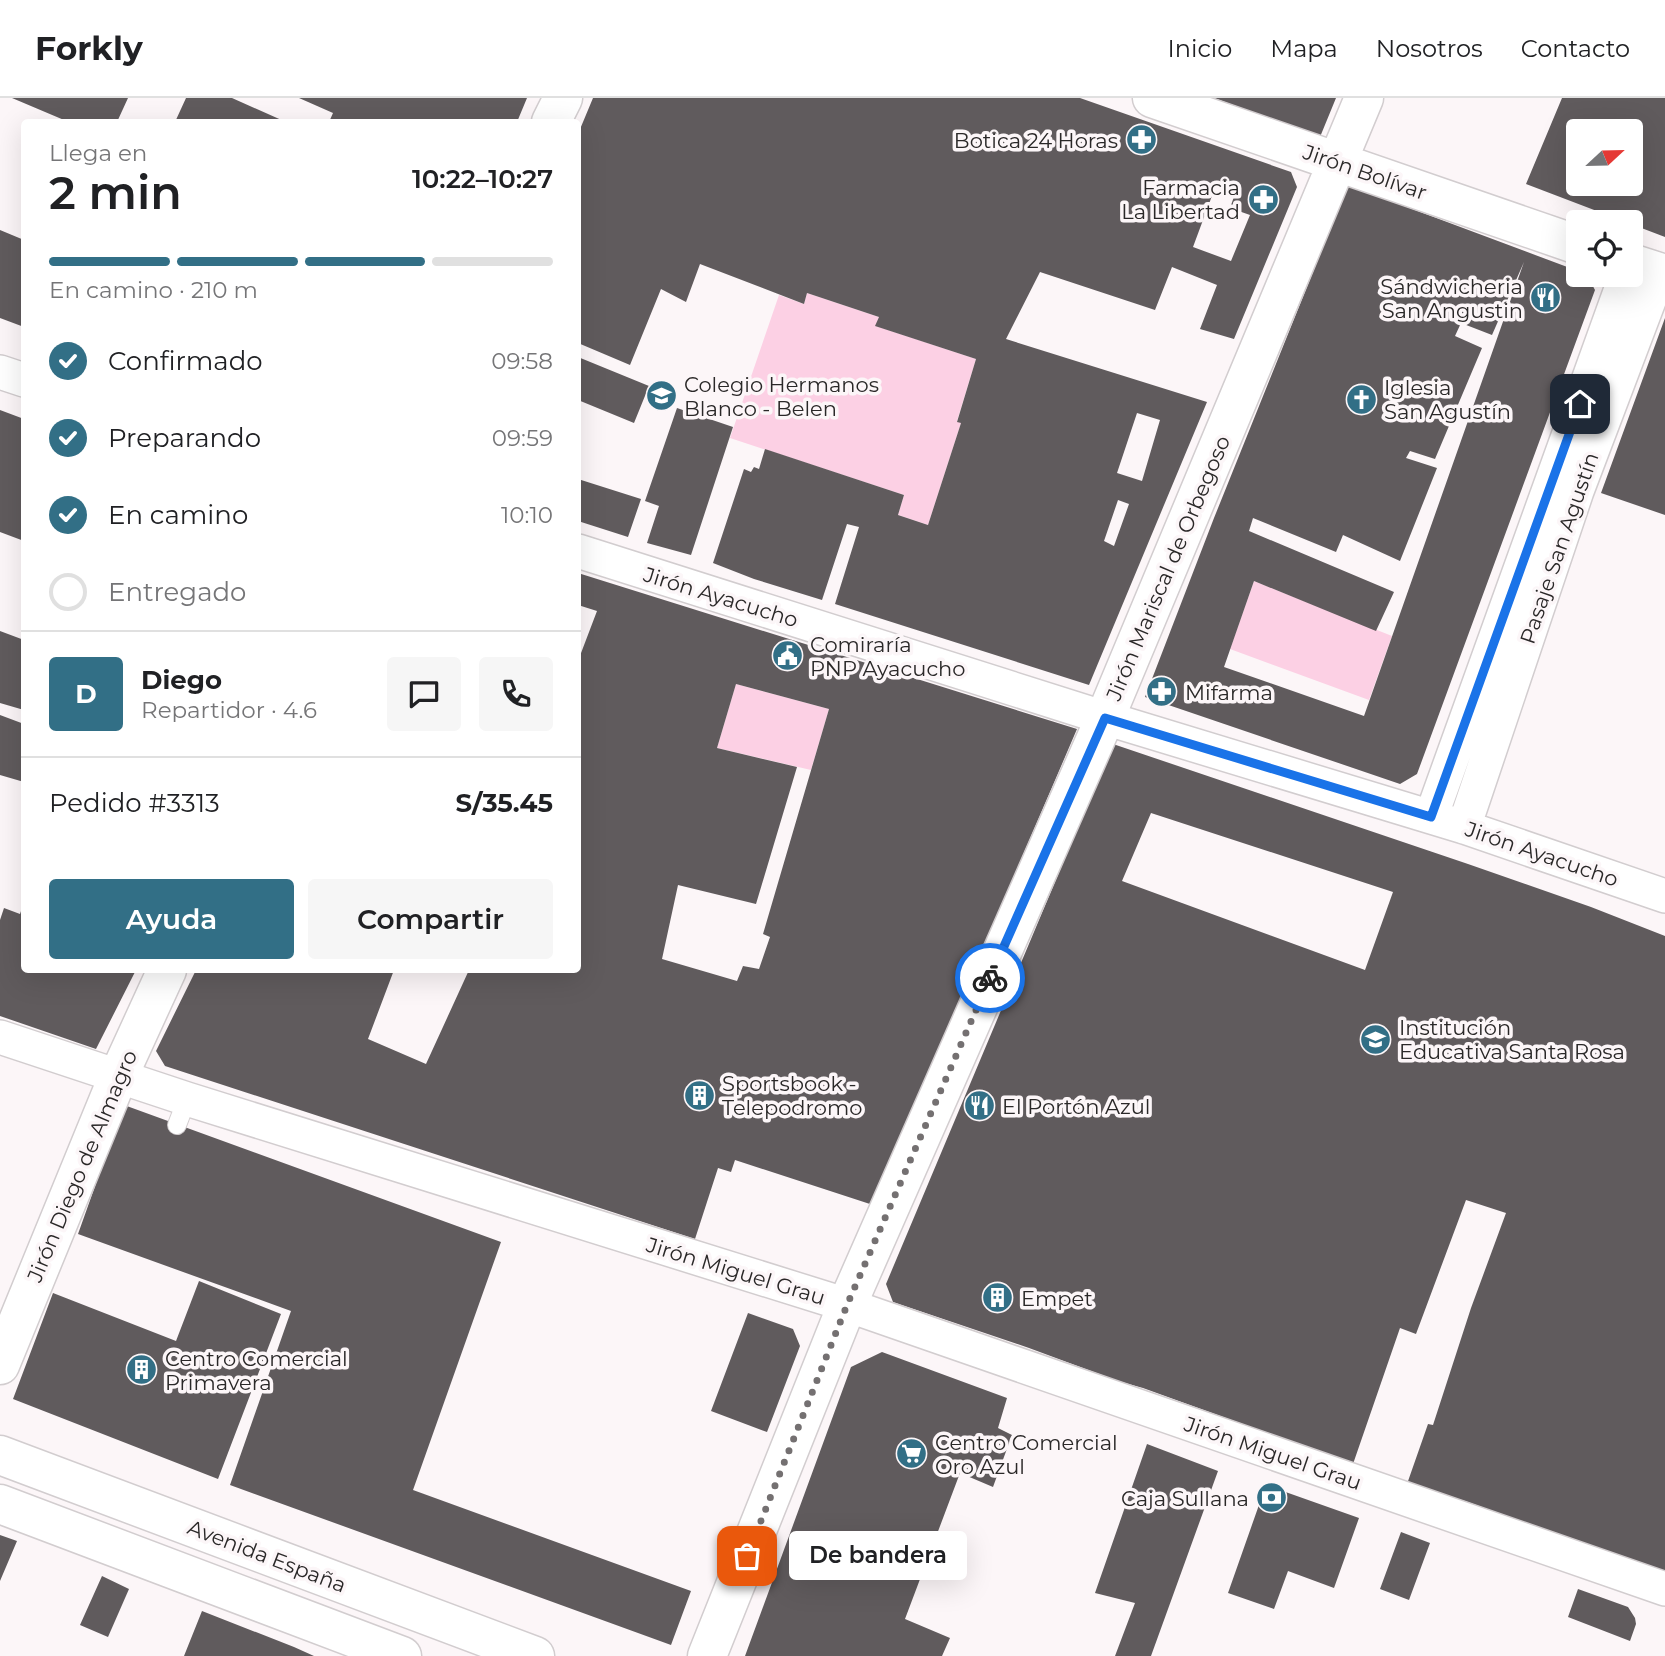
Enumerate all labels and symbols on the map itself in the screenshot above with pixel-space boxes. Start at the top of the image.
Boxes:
north arrow [1566,119,1643,196]
pharmacy icon: Botica 24 Horas [1124,123,1158,157]
place label: Botica 24 Horas [954,128,1118,153]
street label: Jirón Bolívar [1299,139,1430,205]
place label: Farmacia La Libertad [1121,175,1240,224]
pharmacy icon: Farmacia La Libertad [1246,182,1280,216]
place label: Sándwicheria San Angustin [1380,274,1523,323]
restaurant icon: Sándwicheria San Angustin [1529,281,1563,315]
place label: Colegio Hermanos Blanco - Belen [684,372,879,421]
pin [1550,374,1610,434]
place label: Iglesia San Agustín [1384,375,1511,424]
school or university icon: Colegio Hermanos Blanco - Belen [644,379,678,413]
church icon: Iglesia San Agustín [1344,382,1378,416]
street label: Jirón Mariscal de Orbegoso [1100,432,1235,705]
street label: Pasaje San Agustín [1514,449,1604,647]
street label: Jirón Ayacucho [640,561,801,632]
place label: Comiraría PNP Ayacucho [810,632,965,681]
public building icon: Comiraría PNP Ayacucho [770,639,804,673]
pharmacy icon: Mifarma [1145,675,1179,709]
place label: Mifarma [1185,680,1273,705]
street label: Jirón Ayacucho [1461,816,1622,892]
courier [955,943,1025,1013]
place label: Institución Educativa Santa Rosa [1399,1015,1625,1064]
school or university icon: Institución Educativa Santa Rosa [1359,1022,1393,1056]
street label: Jirón Diego de Almagro [21,1046,142,1287]
place label: Sportsbook - Telepodromo [722,1071,862,1120]
building icon: Sportsbook - Telepodromo [682,1078,716,1112]
restaurant icon: El Portón Azul [962,1089,996,1123]
place label: El Portón Azul [1002,1094,1150,1119]
street label: Jirón Miguel Grau [643,1232,828,1310]
building icon: Empet [981,1281,1015,1315]
place label: Empet [1021,1286,1093,1311]
place label: Centro Comercial Primavera [165,1346,348,1395]
building icon: Centro Comercial Primavera [125,1353,159,1387]
street label: Jirón Miguel Grau [1180,1411,1365,1495]
place label: Centro Comercial Oro Azul [935,1430,1118,1479]
supermarket icon: Centro Comercial Oro Azul [895,1437,929,1471]
bank icon: Caja Sullana [1255,1481,1289,1515]
place label: Caja Sullana [1121,1486,1249,1511]
street label: Avenida España [184,1514,350,1598]
pin [717,1526,777,1586]
callout: De bandera [789,1532,968,1580]

